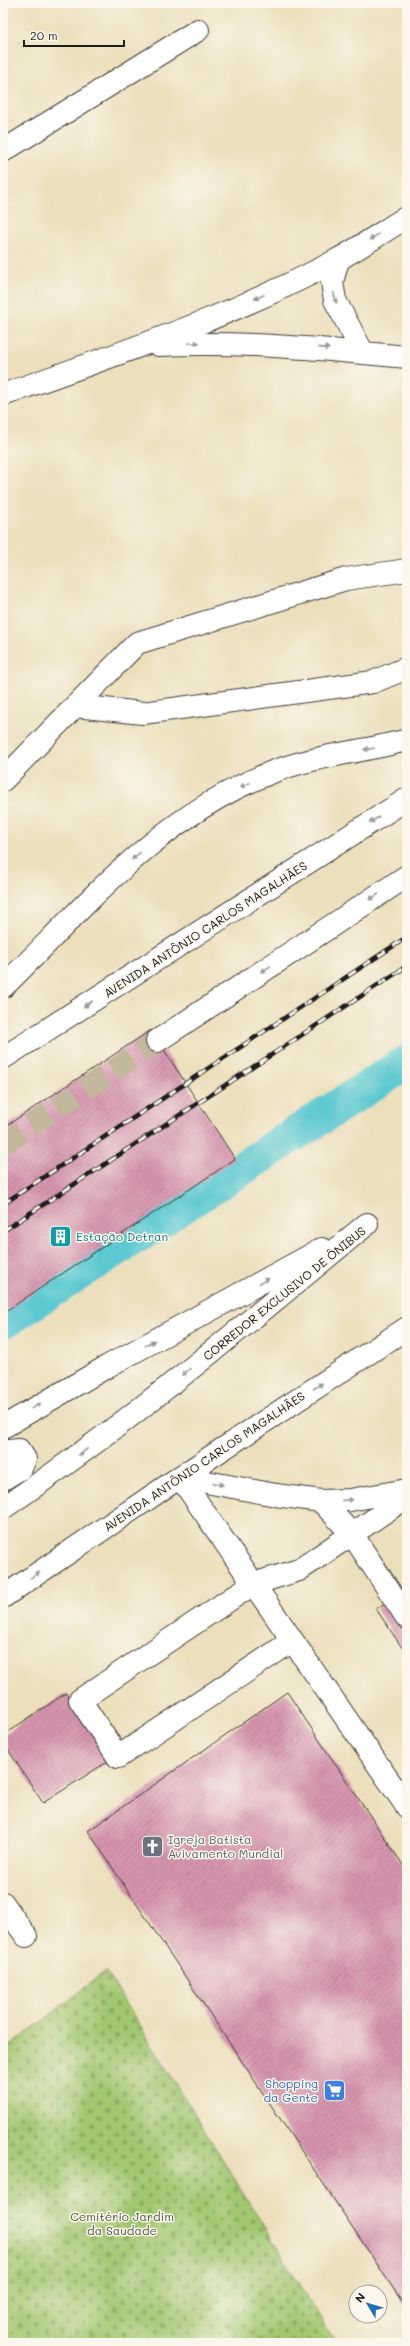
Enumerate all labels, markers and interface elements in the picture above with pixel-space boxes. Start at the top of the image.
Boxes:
scale bar [24,22,124,48]
text: 20 m [30,27,58,43]
one-way arrow [369,233,379,241]
one-way arrow [333,291,339,304]
one-way arrow [253,294,264,300]
one-way arrow [188,340,200,347]
one-way arrow [318,345,330,352]
one-way arrow [363,746,375,752]
one-way arrow [239,782,251,788]
one-way arrow [368,817,380,824]
one-way arrow [131,851,142,860]
street label: AVENIDA ANTÔNIO CARLOS MAGALHÃES [100,857,310,1001]
one-way arrow [369,893,380,901]
one-way arrow [261,965,271,973]
one-way arrow [82,1000,94,1007]
street label: CORREDOR EXCLUSIVO DE ÔNIBUS [199,1222,369,1364]
building icon: Estação Detran [48,1223,74,1249]
place label: Estação Detran [76,1228,168,1244]
one-way arrow [258,1277,270,1284]
one-way arrow [144,1340,155,1346]
one-way arrow [181,1368,192,1377]
one-way arrow [313,1382,323,1390]
street label: AVENIDA ANTÔNIO CARLOS MAGALHÃES [100,1387,308,1535]
one-way arrow [30,1403,42,1410]
one-way arrow [78,1448,89,1456]
one-way arrow [212,1481,224,1487]
one-way arrow [341,1496,353,1503]
one-way arrow [30,1571,40,1579]
place label: Igreja Batista Avivamento Mundial [168,1831,283,1861]
church icon: Igreja Batista Avivamento Mundial [140,1833,166,1859]
place label: Shopping da Gente [263,2075,318,2105]
supermarket icon: Shopping da Gente [321,2077,347,2103]
park label: Cemitério Jardim da Saudade [70,2208,174,2238]
north arrow [348,2284,388,2324]
text: N [351,2290,368,2305]

